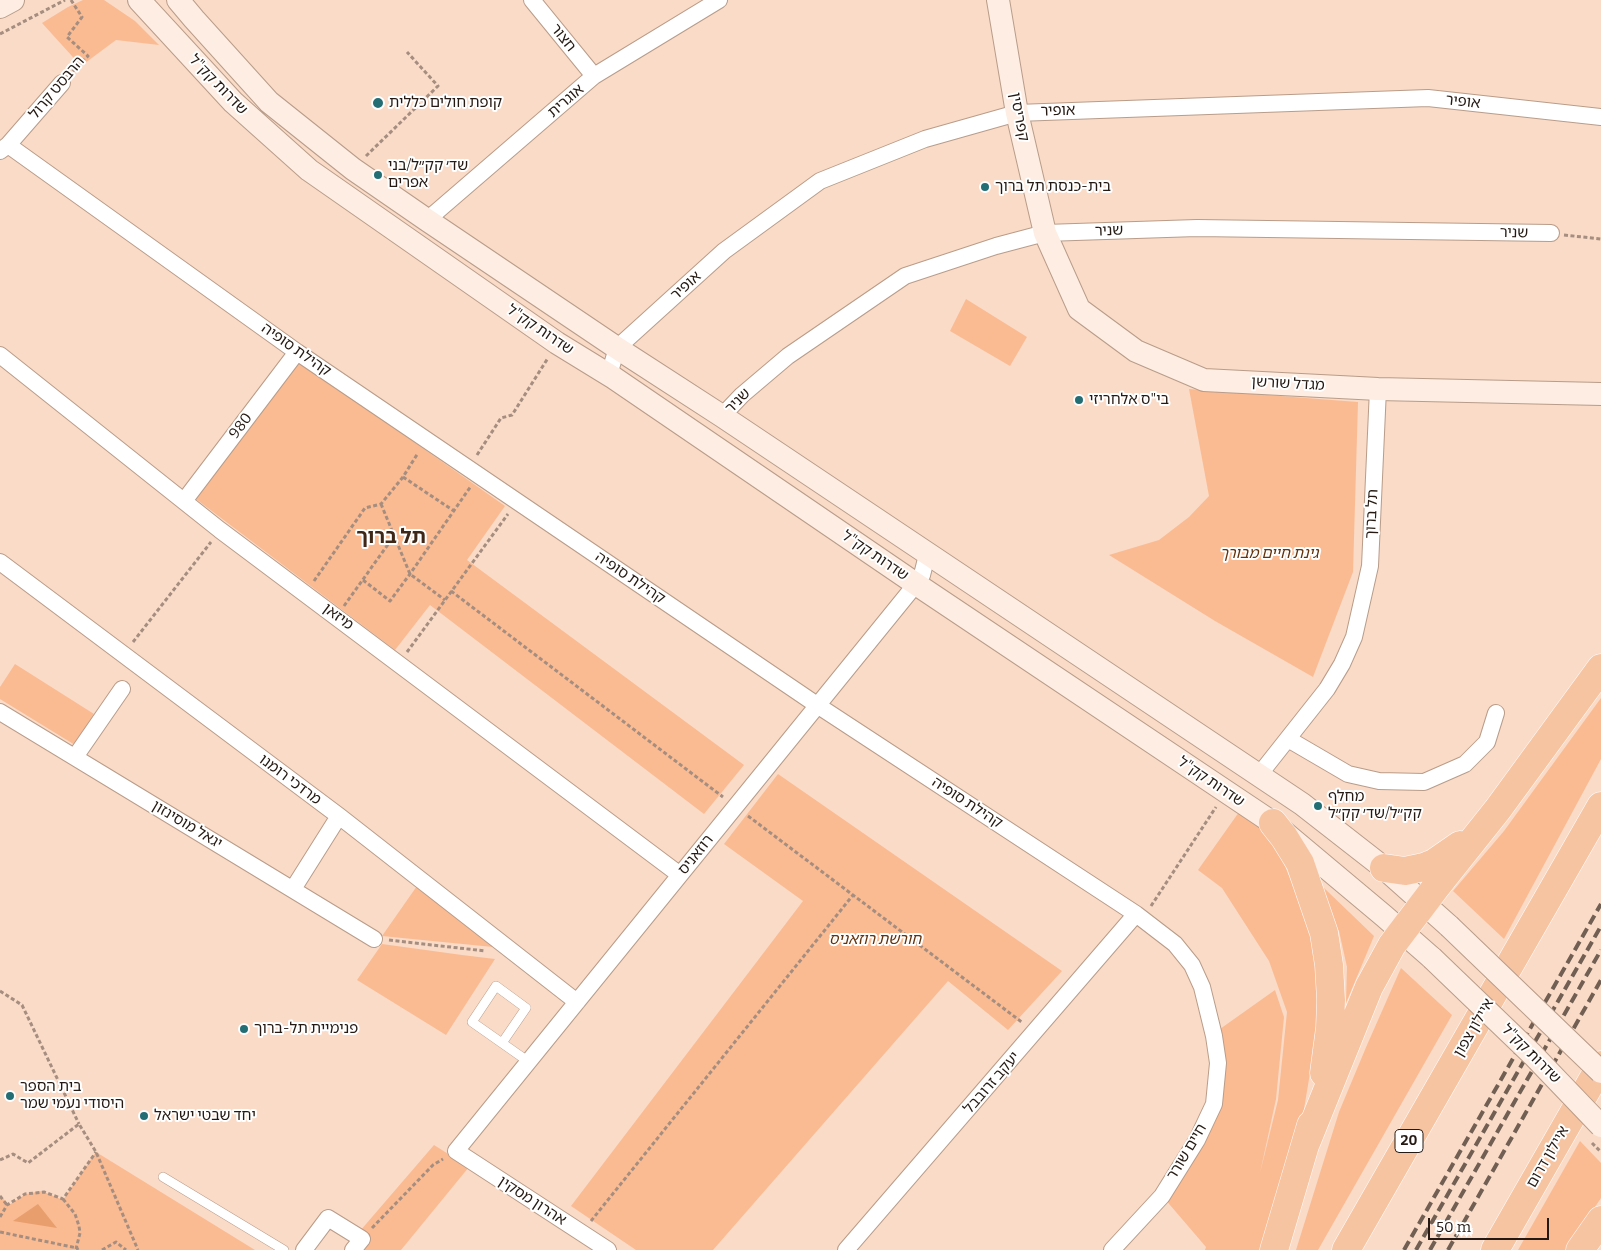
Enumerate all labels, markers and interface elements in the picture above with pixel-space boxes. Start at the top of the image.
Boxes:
street label: חצור [546,20,580,56]
street label: שדרות קק"ל [185,51,251,119]
street label: הרבסט קרול [26,53,88,123]
street label: אוגרית [544,80,588,122]
street label: קפריסין [1005,91,1033,143]
street label: אופיר [1445,91,1481,113]
place label: קופת חולים כללית [389,94,502,112]
marker: קופת חולים כללית [371,96,385,110]
street label: אופיר [1040,101,1076,121]
place label: שד׳ קק״ל/בני אפרים [388,157,468,192]
marker: שד׳ קק״ל/בני אפרים [372,169,384,181]
place label: בית-כנסת תל ברוך [995,178,1111,196]
marker: בית-כנסת תל ברוך [979,181,991,193]
street label: שניר [1094,222,1124,240]
street label: שניר [1500,224,1528,242]
street label: אופיר [667,268,705,304]
street label: שדרות קק"ל [503,301,577,359]
street label: קהילת סופיה [258,319,334,381]
street label: מגדל שורשן [1251,373,1325,395]
street label: שניר [722,385,754,417]
place label: בי"ס אלחריזי [1089,391,1169,409]
marker: בי"ס אלחריזי [1073,394,1085,406]
street label: 980 [226,410,256,442]
street label: תל ברוך [1362,489,1382,539]
district label: תל ברוך [356,525,426,549]
street label: שדרות קק"ל [838,527,912,585]
park label: גינת חיים מבורך [1220,545,1318,563]
street label: קהילת סופיה [592,548,668,608]
street label: מיזאן [319,600,357,634]
street label: מרדכי רומנו [255,751,325,809]
street label: שדרות קק"ל [1174,753,1248,811]
street label: קהילת סופיה [928,773,1006,833]
place label: מחלף קק״ל/שד׳ קק״ל [1328,788,1422,823]
street label: יגאל מוסינזון [149,797,225,853]
marker: מחלף קק״ל/שד׳ קק״ל [1312,800,1324,812]
street label: רוזאניס [674,831,718,879]
park label: חורשת רוזאניס [829,931,921,949]
street label: איילון צפון [1450,995,1498,1061]
place label: פנימיית תל-ברוך [254,1020,358,1038]
street label: שדרות קק"ל [1498,1021,1564,1087]
marker: פנימיית תל-ברוך [238,1023,250,1035]
street label: יעקב זרובבל [960,1048,1024,1118]
place label: בית הספר היסודי נעמי שמר [20,1078,124,1113]
marker: בית הספר היסודי נעמי שמר [4,1090,16,1102]
place label: יחד שבטי ישראל [154,1107,256,1125]
marker: יחד שבטי ישראל [138,1110,150,1122]
street label: חיים שורר [1163,1121,1211,1183]
street label: איילון דרום [1523,1123,1573,1191]
road number: 20 [1395,1130,1423,1152]
street label: אהרון מסקין [495,1172,569,1230]
scale bar [1431,1208,1552,1240]
text: 50 m [1436,1218,1471,1236]

